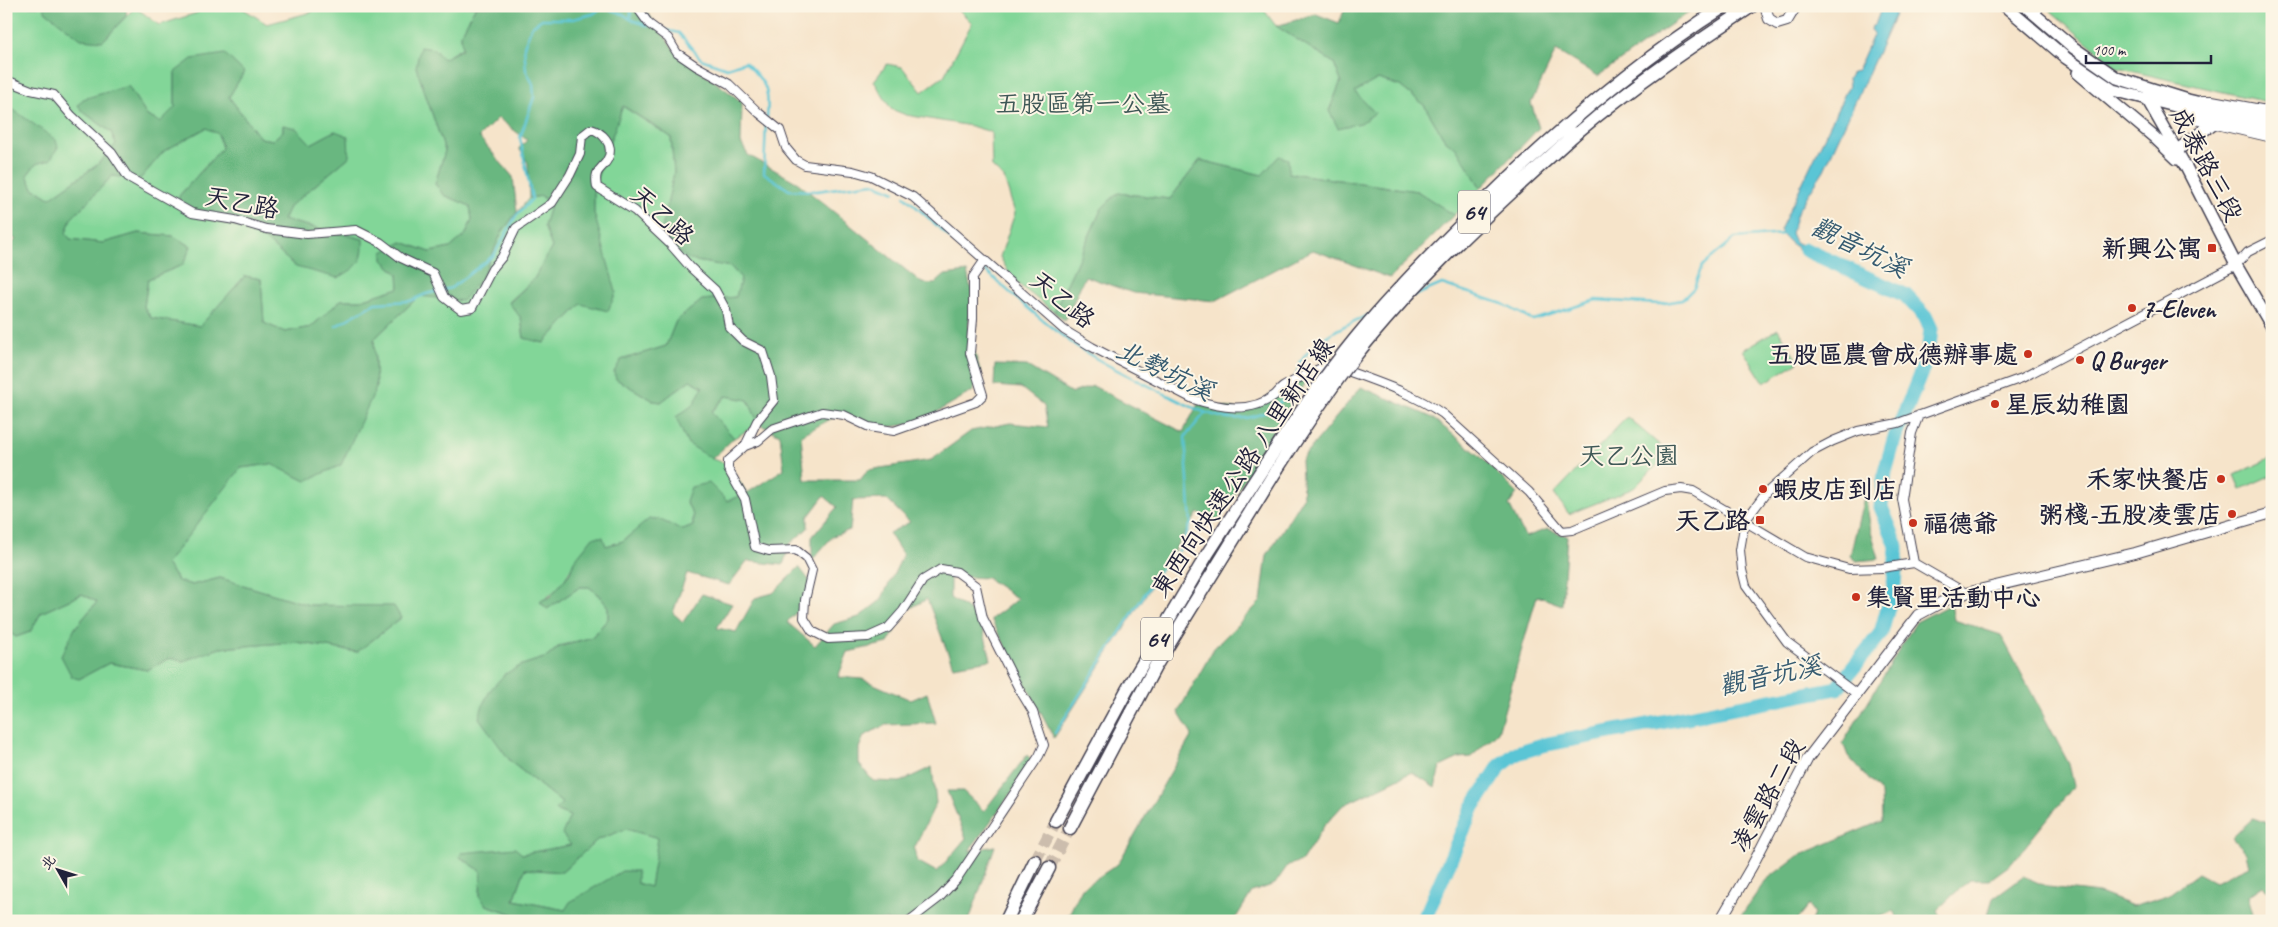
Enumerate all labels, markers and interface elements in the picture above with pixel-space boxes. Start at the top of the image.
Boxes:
scale bar [2086,32,2210,64]
text: 100 m [2093,41,2127,60]
park label: 五股區第一公墓 [995,88,1171,120]
street label: 成泰路三段 [2163,102,2250,227]
street label: 天乙路 [624,179,701,253]
street label: 天乙路 [202,180,282,226]
road number: 64 [1458,190,1490,233]
water label: 觀音坑溪 [1806,210,1916,286]
place label: 新興公寓 [2102,233,2202,265]
marker: 新興公寓 [2206,242,2218,254]
street label: 天乙路 [1023,264,1102,336]
place label: 7-Eleven [2142,293,2217,325]
marker: 7-Eleven [2126,302,2138,314]
street label: 東西向快速公路 八里新店線 [1144,332,1342,603]
water label: 北勢坑溪 [1111,333,1221,409]
place label: 五股區農會成德辦事處 [1768,339,2018,371]
place label: Q Burger [2090,345,2169,377]
marker: 五股區農會成德辦事處 [2022,348,2034,360]
marker: Q Burger [2074,354,2086,366]
place label: 星辰幼稚園 [2005,389,2130,421]
marker: 星辰幼稚園 [1989,398,2001,410]
park label: 天乙公園 [1579,440,1679,472]
place label: 禾家快餐店 [2086,464,2211,496]
marker: 禾家快餐店 [2215,473,2227,485]
place label: 蝦皮店到店 [1773,474,1898,506]
marker: 蝦皮店到店 [1757,483,1769,495]
place label: 粥棧-五股凌雲店 [2039,499,2222,531]
place label: 天乙路 [1675,505,1750,537]
place label: 福德爺 [1923,508,1998,540]
marker: 粥棧-五股凌雲店 [2226,508,2238,520]
marker: 天乙路 [1754,514,1766,526]
marker: 福德爺 [1907,517,1919,529]
place label: 集賢里活動中心 [1866,582,2041,614]
marker: 集賢里活動中心 [1850,591,1862,603]
road number: 64 [1141,618,1173,660]
water label: 觀音坑溪 [1716,648,1826,702]
street label: 凌雲路二段 [1724,733,1812,858]
north arrow [32,844,82,894]
text: 北 [37,851,59,873]

